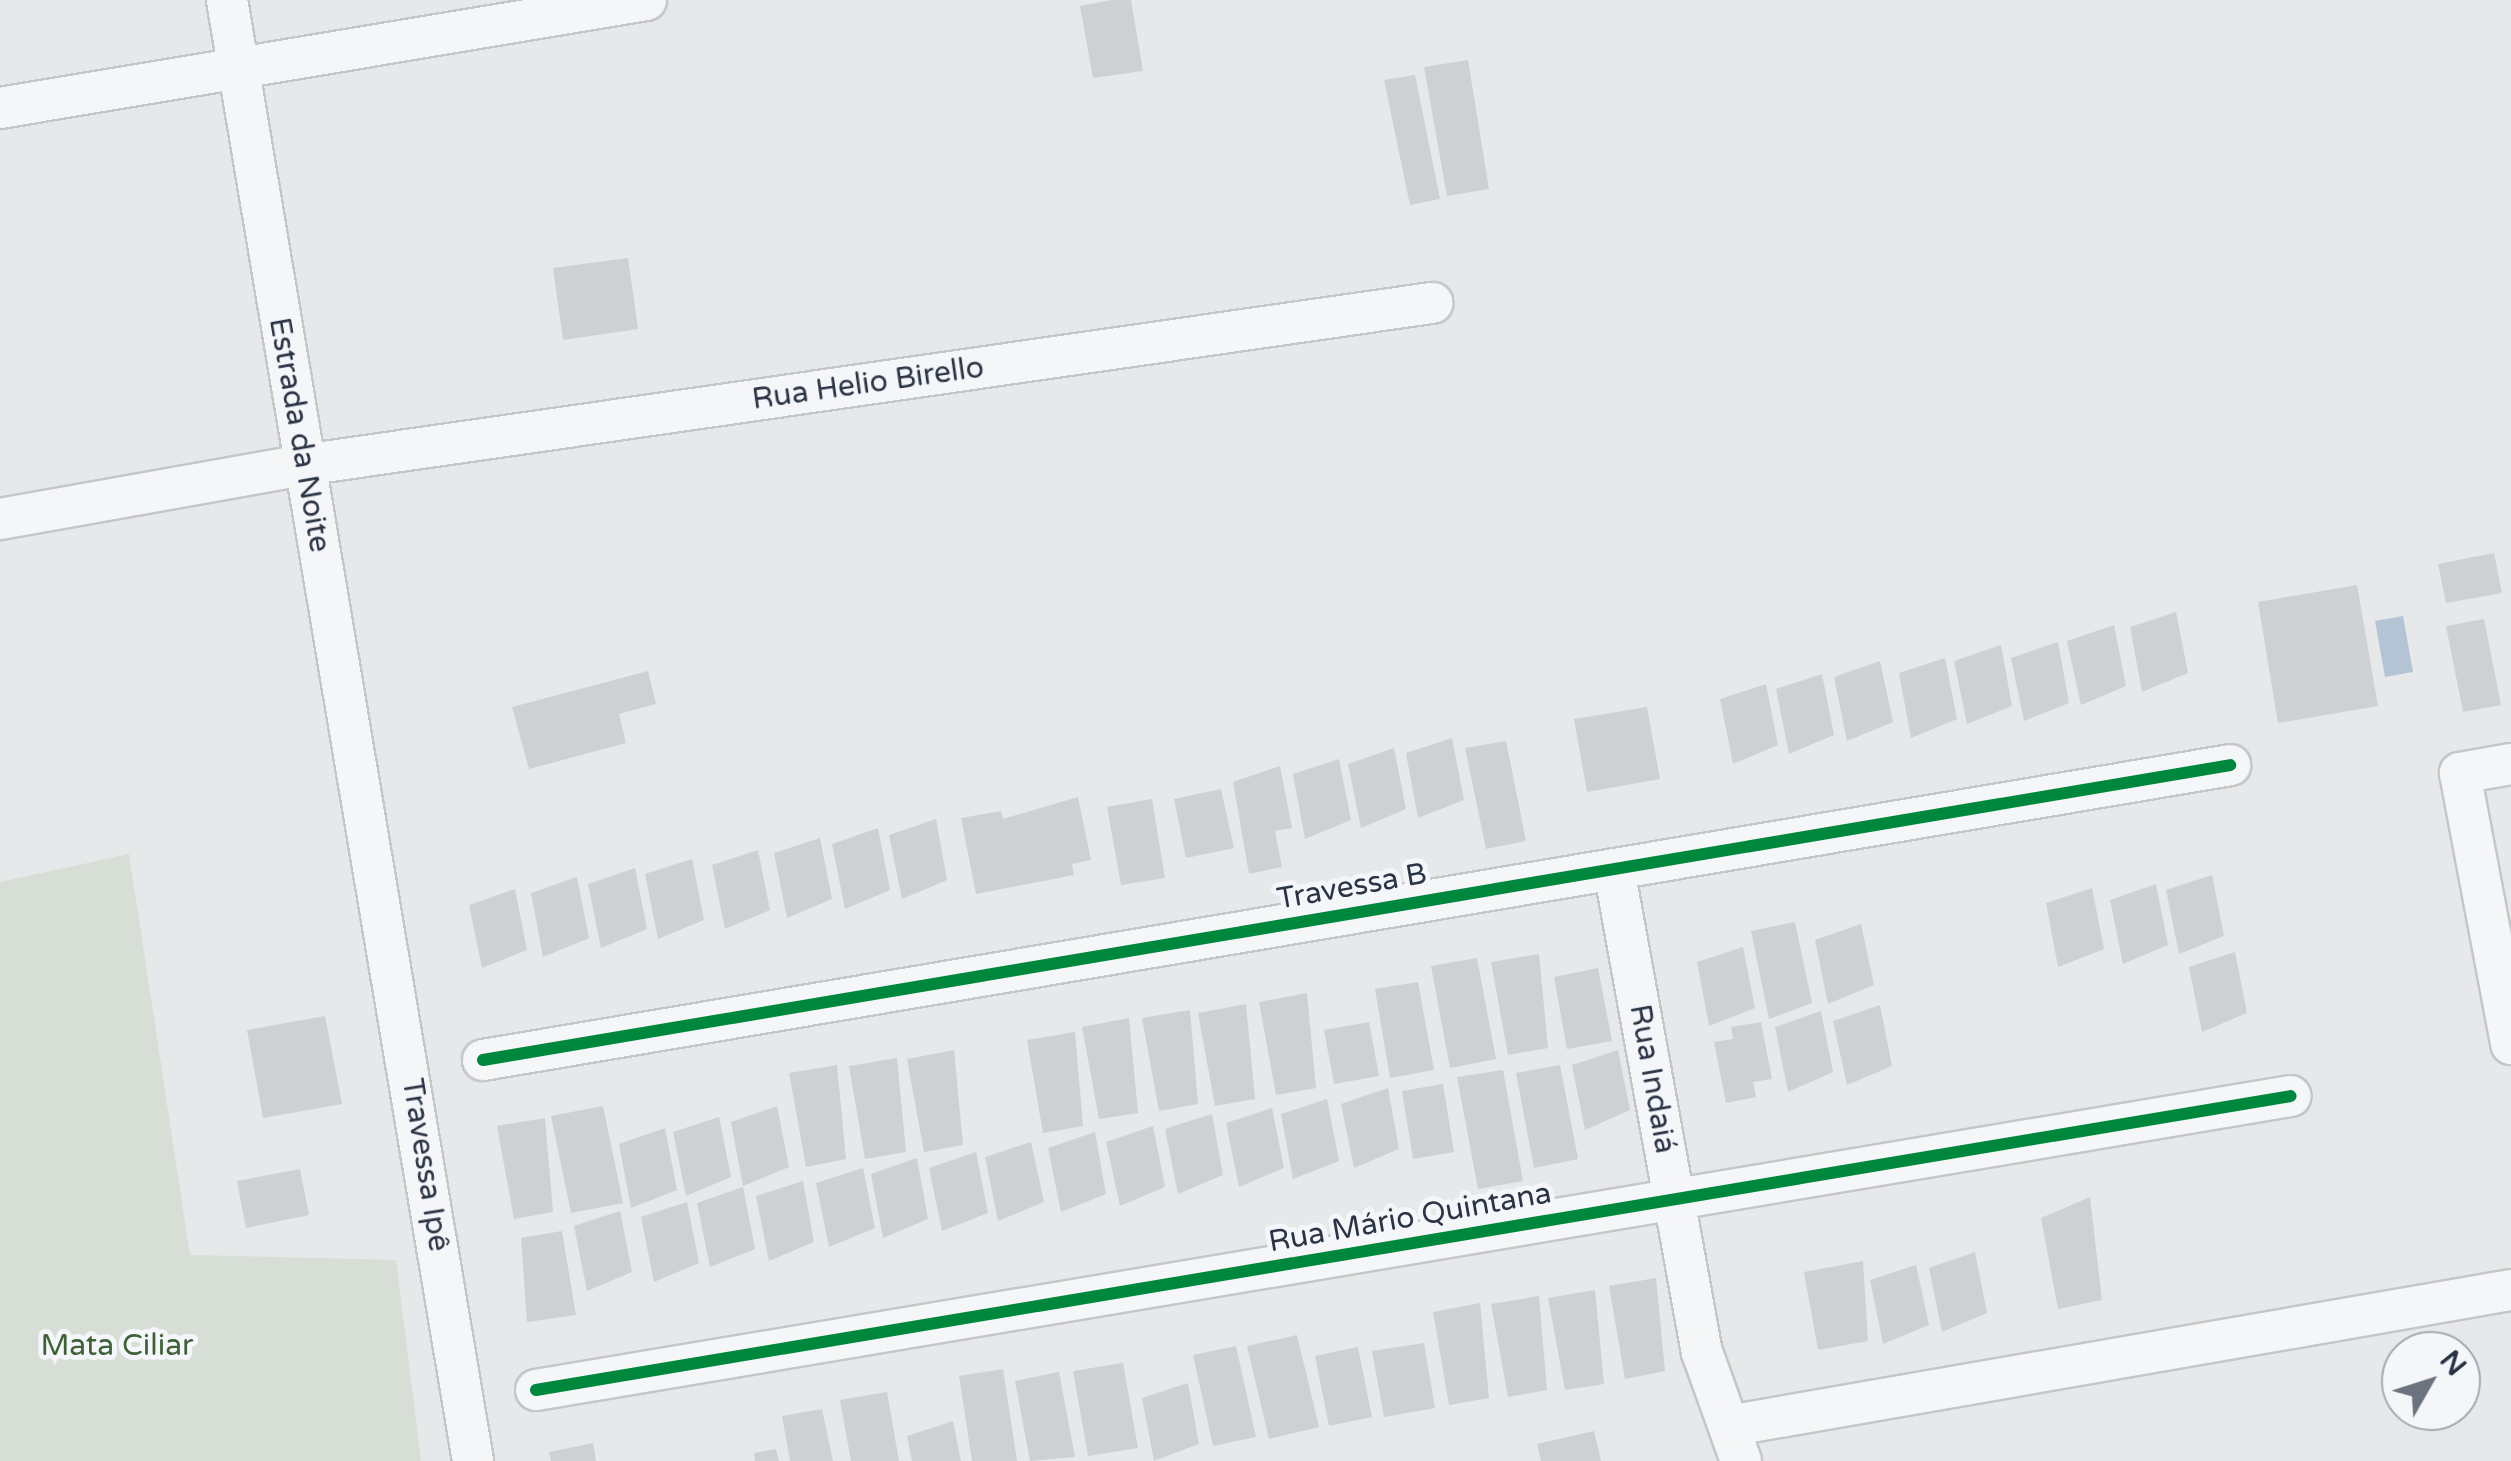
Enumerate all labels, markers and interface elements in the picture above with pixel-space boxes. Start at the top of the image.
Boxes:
street label: Estrada da Noite [261,315,337,555]
street label: Rua Helio Birello [750,350,986,418]
street label: Travessa B [1274,856,1430,918]
street label: Rua Indaiá [1621,1002,1683,1156]
street label: Travessa Ipê [394,1076,456,1254]
street label: Rua Mário Quintana [1266,1175,1554,1261]
park label: Mata Ciliar [40,1328,194,1364]
north arrow [2381,1331,2481,1431]
text: N [2432,1344,2473,1383]

